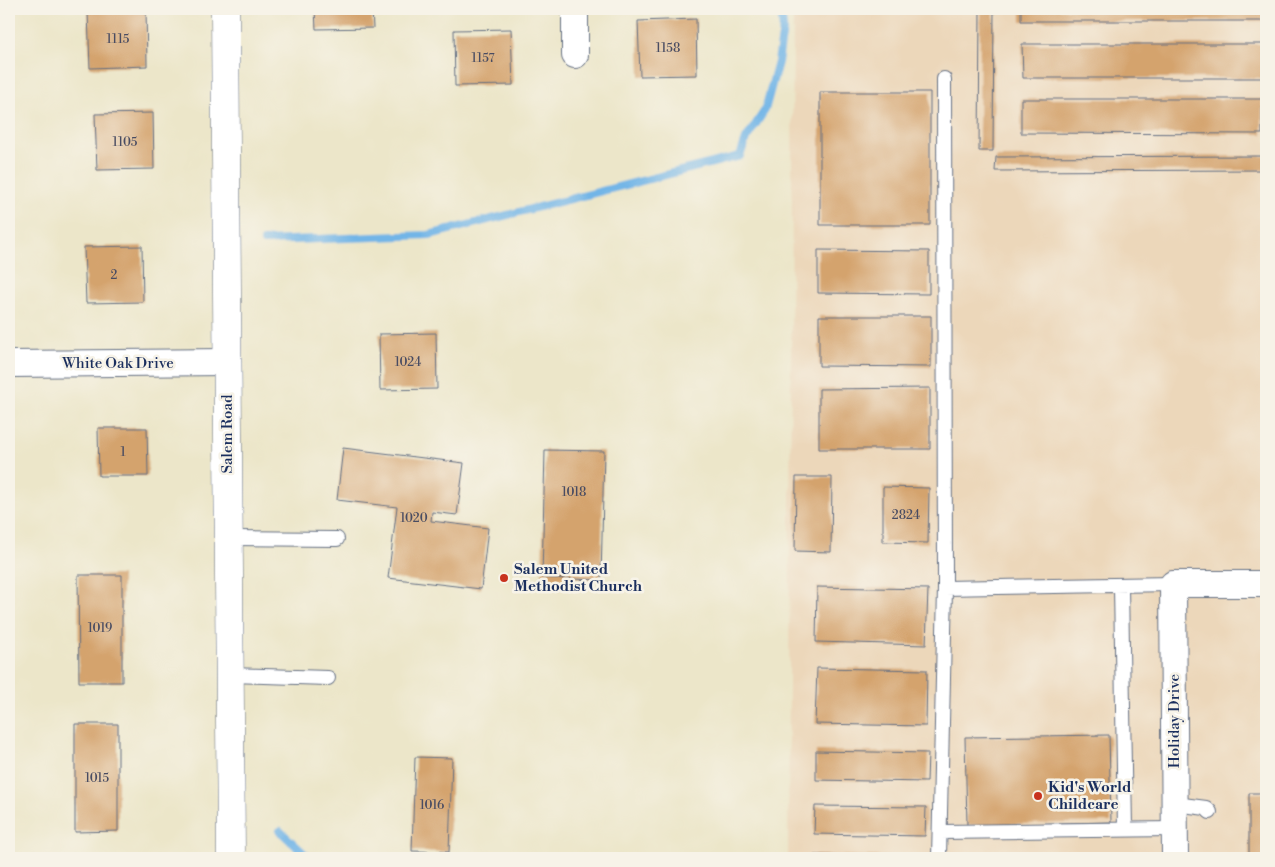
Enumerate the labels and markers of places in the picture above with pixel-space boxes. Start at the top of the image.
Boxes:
place label: Salem United Methodist Church [514,560,643,596]
marker: Salem United Methodist Church [498,572,510,584]
place label: Kid's World Childcare [1048,778,1132,814]
marker: Kid's World Childcare [1032,790,1044,802]

